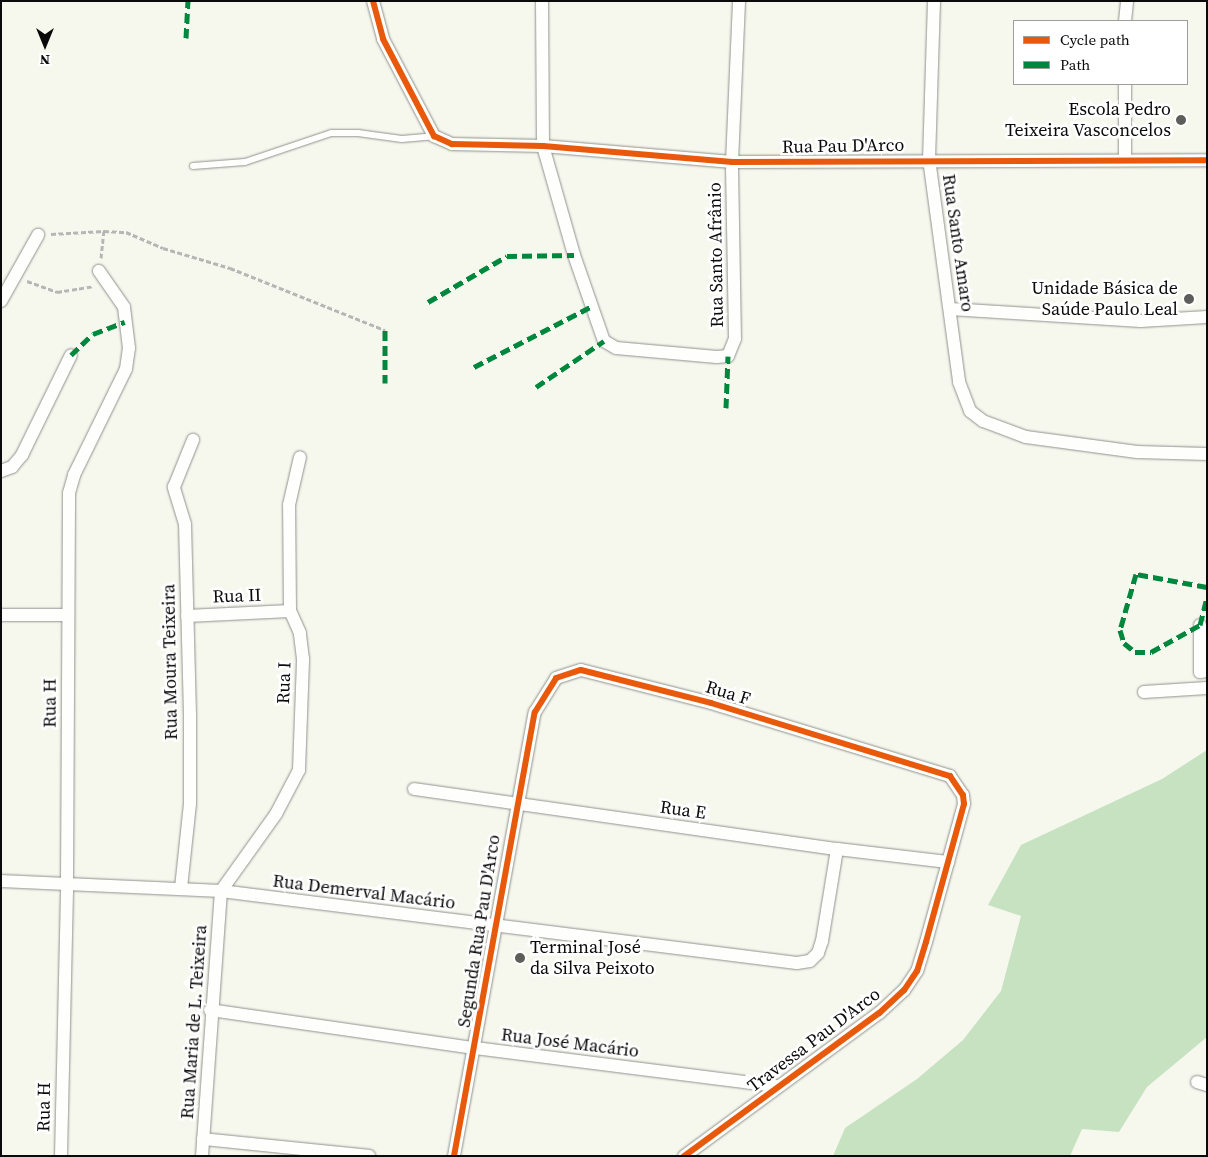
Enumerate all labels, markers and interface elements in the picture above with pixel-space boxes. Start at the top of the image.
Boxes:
north arrow [20,20,70,70]
legend [1013,20,1188,85]
text: Cycle path [1060,29,1130,50]
text: N [40,50,50,70]
text: Path [1060,54,1090,75]
place label: Escola Pedro Teixeira Vasconcelos [1004,99,1171,142]
marker: Escola Pedro Teixeira Vasconcelos [1175,114,1187,126]
street label: Rua Pau D'Arco [782,134,904,158]
street label: Rua Santo Amaro [938,173,978,313]
street label: Rua Santo Afrânio [704,182,728,328]
place label: Unidade Básica de Saúde Paulo Leal [1031,278,1178,320]
marker: Unidade Básica de Saúde Paulo Leal [1182,292,1196,306]
street label: Rua Moura Teixeira [158,584,182,740]
street label: Rua II [212,584,262,608]
street label: Rua I [272,662,296,704]
street label: Rua F [703,676,753,710]
street label: Rua H [39,678,61,728]
street label: Rua E [659,796,707,824]
street label: Segunda Rua Pau D'Arco [453,833,505,1029]
street label: Rua Demerval Macário [271,870,457,914]
street label: Rua Maria de L. Teixeira [176,924,212,1120]
place label: Terminal José da Silva Peixoto [530,937,655,980]
marker: Terminal José da Silva Peixoto [514,952,526,964]
street label: Travessa Pau D'Arco [743,983,885,1097]
street label: Rua José Macário [500,1024,640,1062]
street label: Rua H [33,1082,55,1132]

